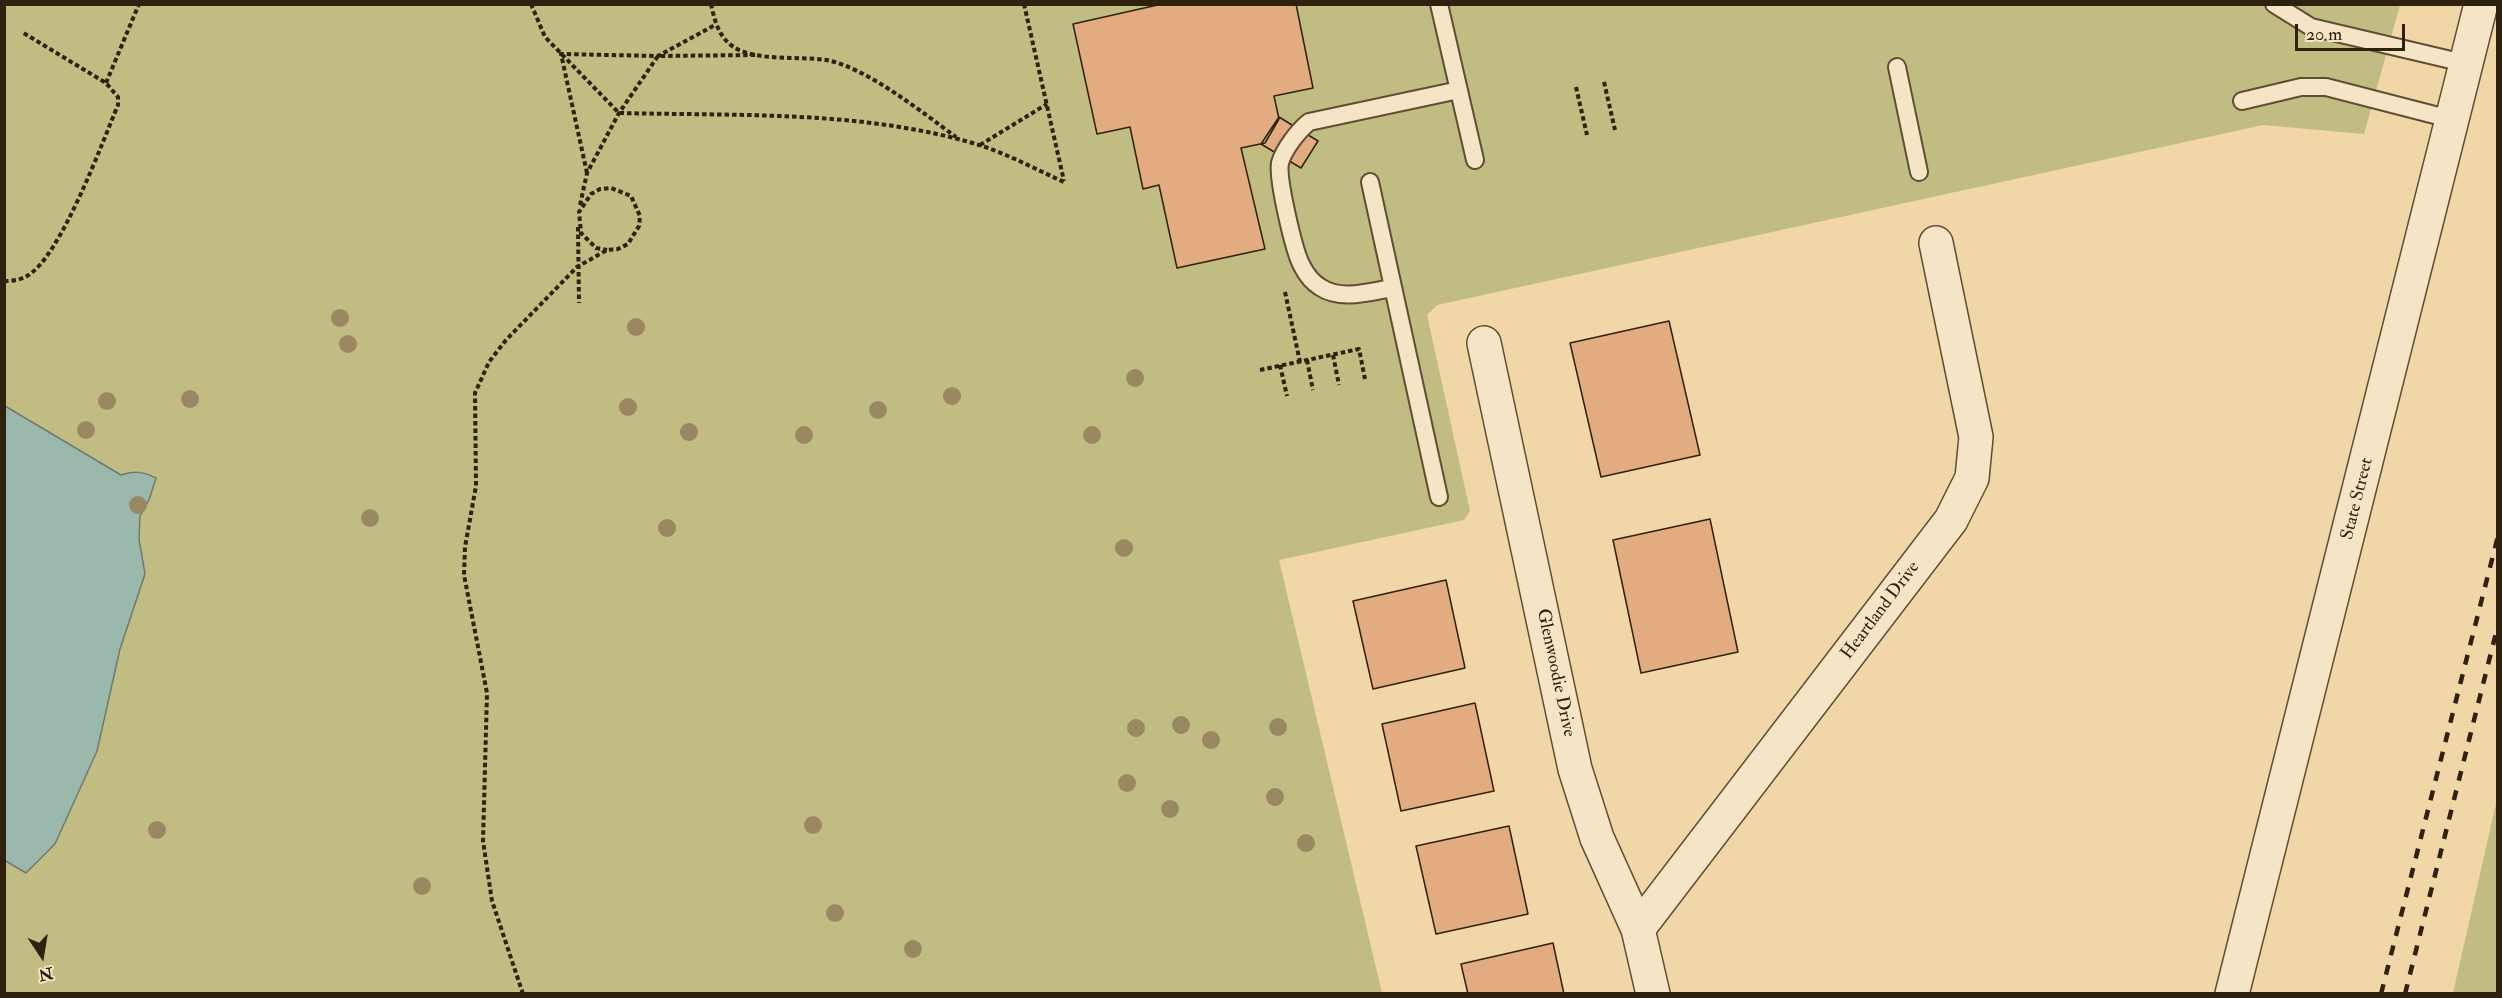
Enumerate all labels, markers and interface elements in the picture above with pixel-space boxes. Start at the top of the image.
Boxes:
scale bar [2298,12,2408,50]
text: 20 m [2306,23,2342,46]
street label: State Street [2337,456,2379,542]
street label: Heartland Drive [1837,558,1925,664]
street label: Glenwoodie Drive [1531,607,1579,739]
north arrow [12,926,72,986]
text: N [37,962,55,985]

